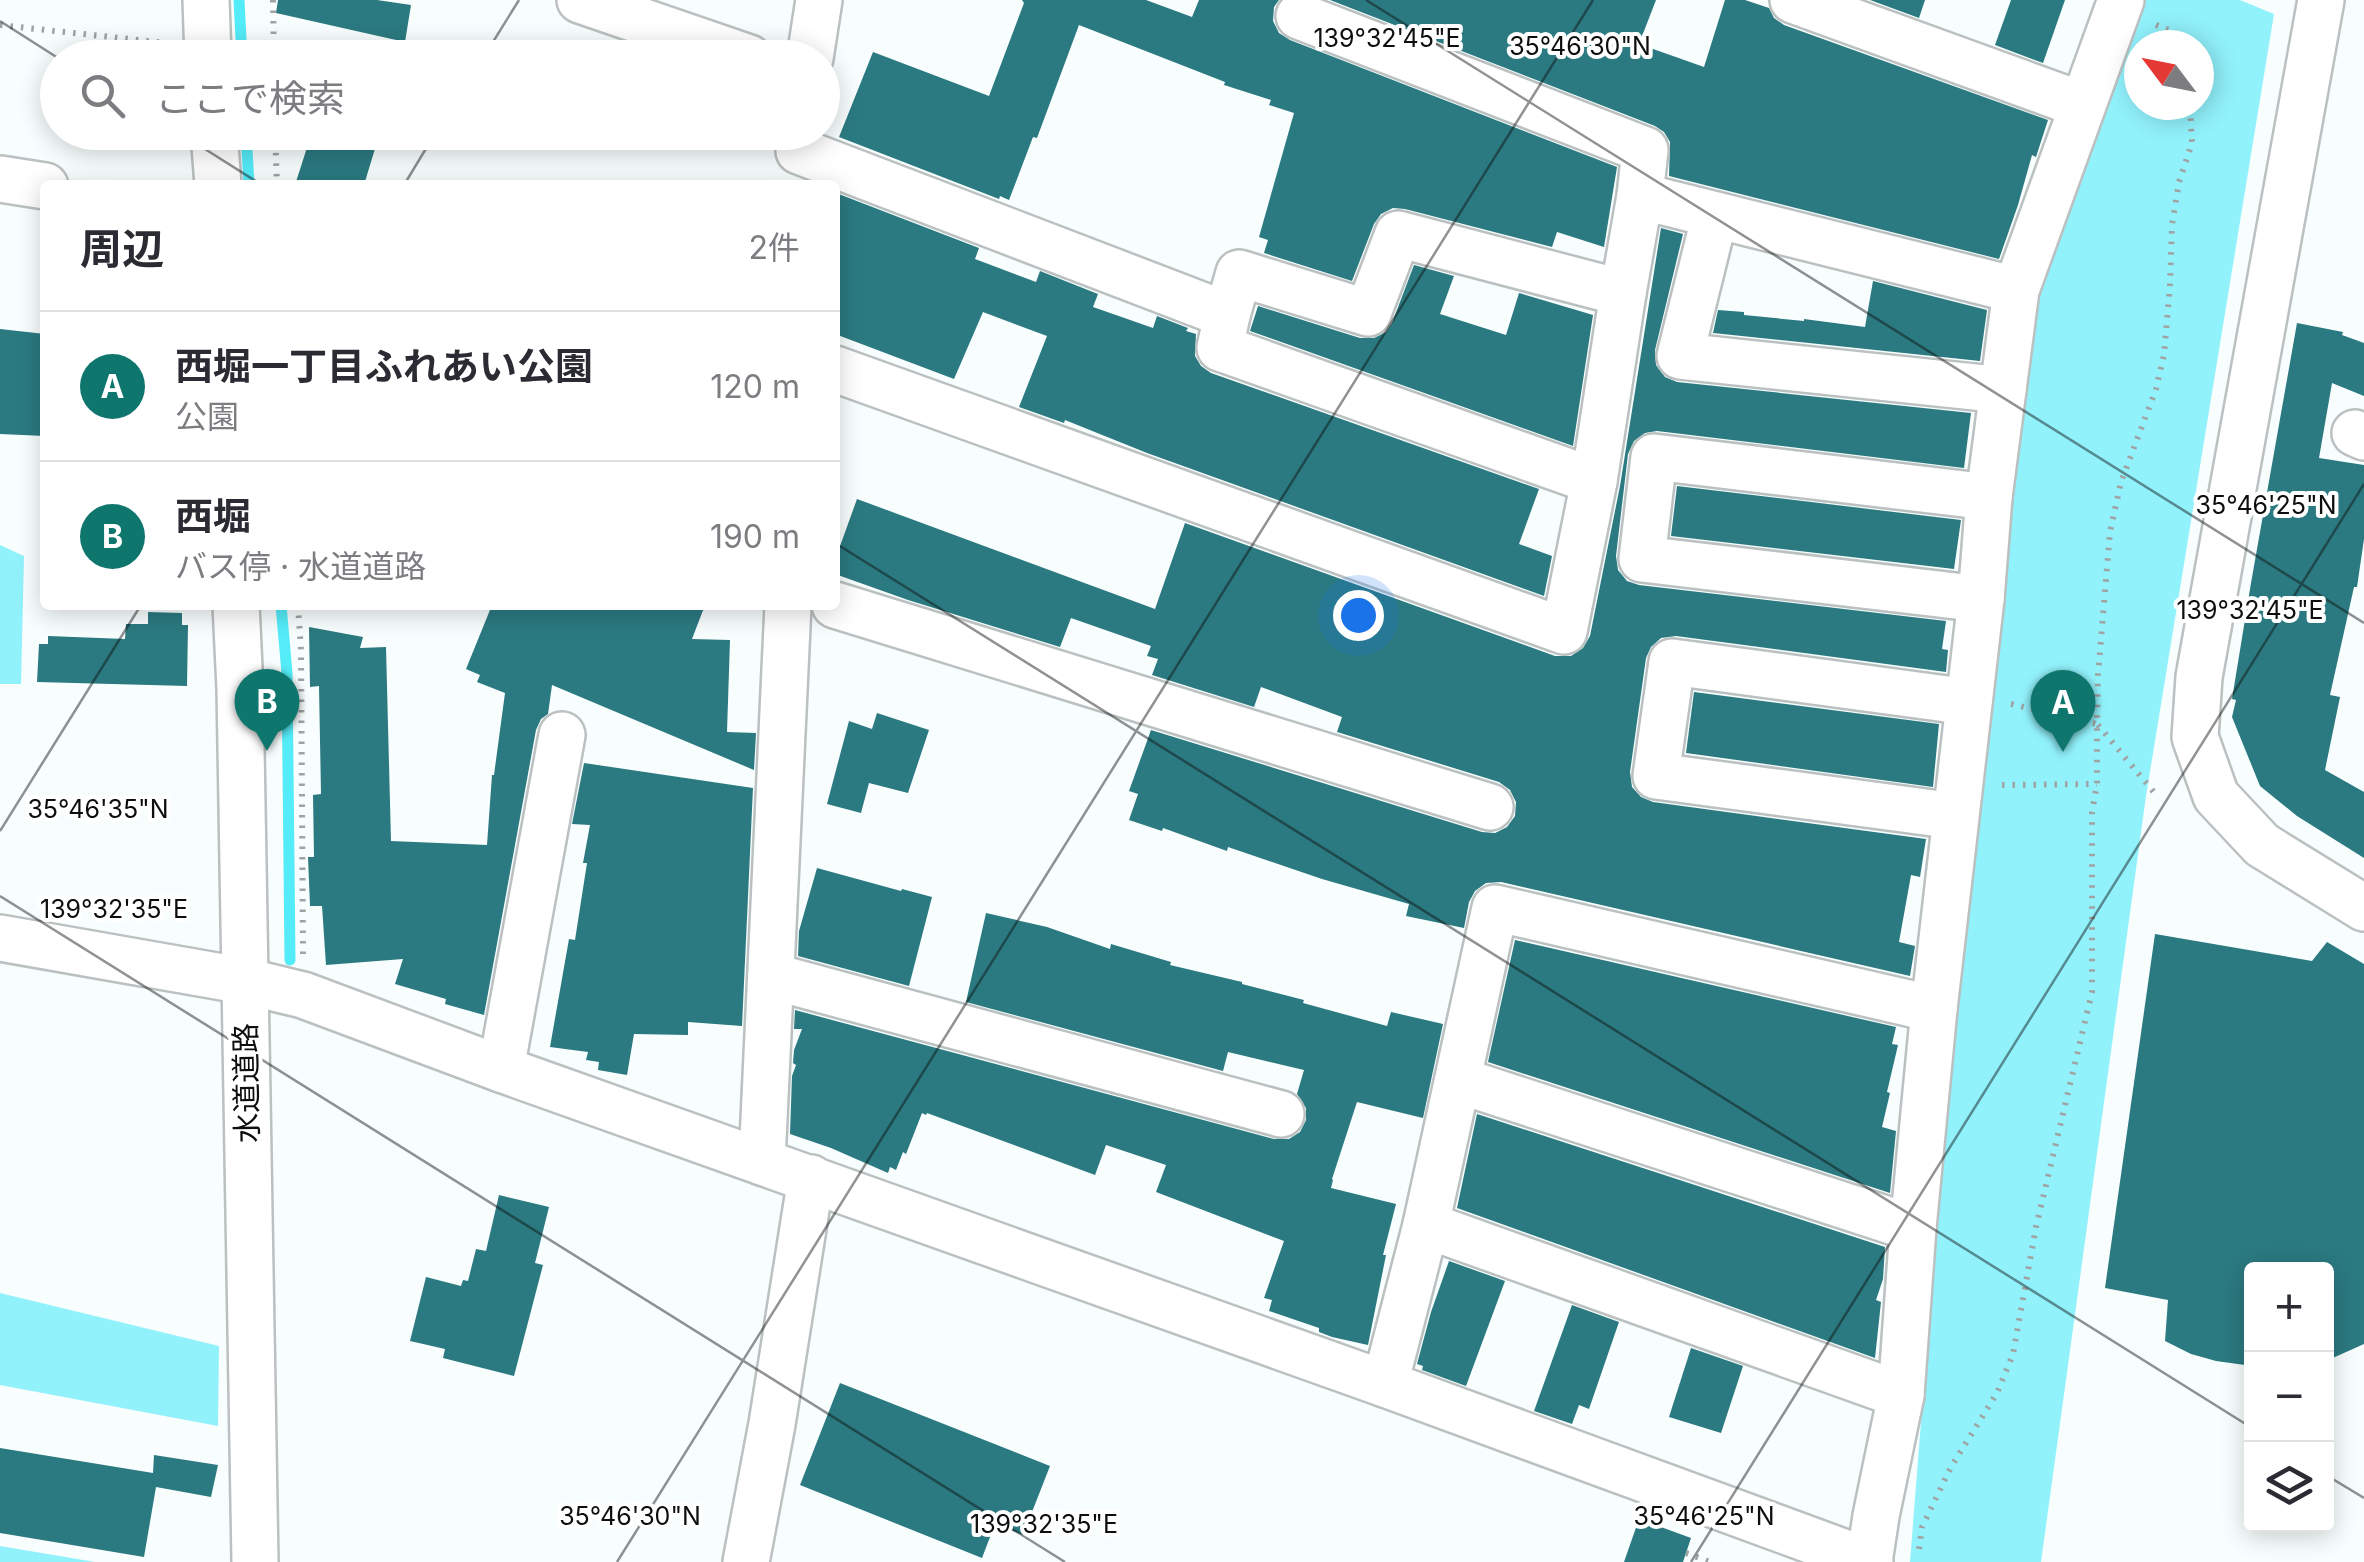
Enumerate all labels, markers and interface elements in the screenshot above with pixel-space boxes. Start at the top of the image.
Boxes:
text: 139°32'45"E [1313,23,1461,53]
north arrow [2124,30,2214,120]
text: 35°46'30"N [1509,31,1651,61]
search box [40,40,840,150]
icon: search [75,68,130,123]
text: ここで検索 [155,75,345,121]
text: 周辺 [80,223,164,274]
text: 2件 [748,228,800,267]
text: 西堀一丁目ふれあい公園 [175,343,593,389]
text: A [101,367,124,406]
text: 120 m [710,367,800,406]
text: 公園 [175,397,239,436]
text: 35°46'25"N [2196,490,2336,520]
text: 西堀 [175,493,251,539]
text: B [102,517,123,556]
text: 190 m [710,517,800,556]
text: バス停 · 水道道路 [175,547,426,586]
your location [1333,590,1384,641]
text: 139°32'45"E [2176,595,2324,625]
pin: B [234,668,300,751]
pin: A [2030,670,2096,752]
text: 35°46'35"N [27,794,169,824]
text: 139°32'35"E [40,894,188,924]
street label: 水道道路 [227,1023,265,1143]
map controls [2244,1262,2334,1532]
button: + [2244,1262,2334,1352]
button: − [2244,1352,2334,1442]
button: layers [2244,1442,2334,1532]
text: 35°46'30"N [559,1501,701,1531]
text: 35°46'25"N [1634,1501,1774,1531]
text: 139°32'35"E [970,1509,1118,1539]

